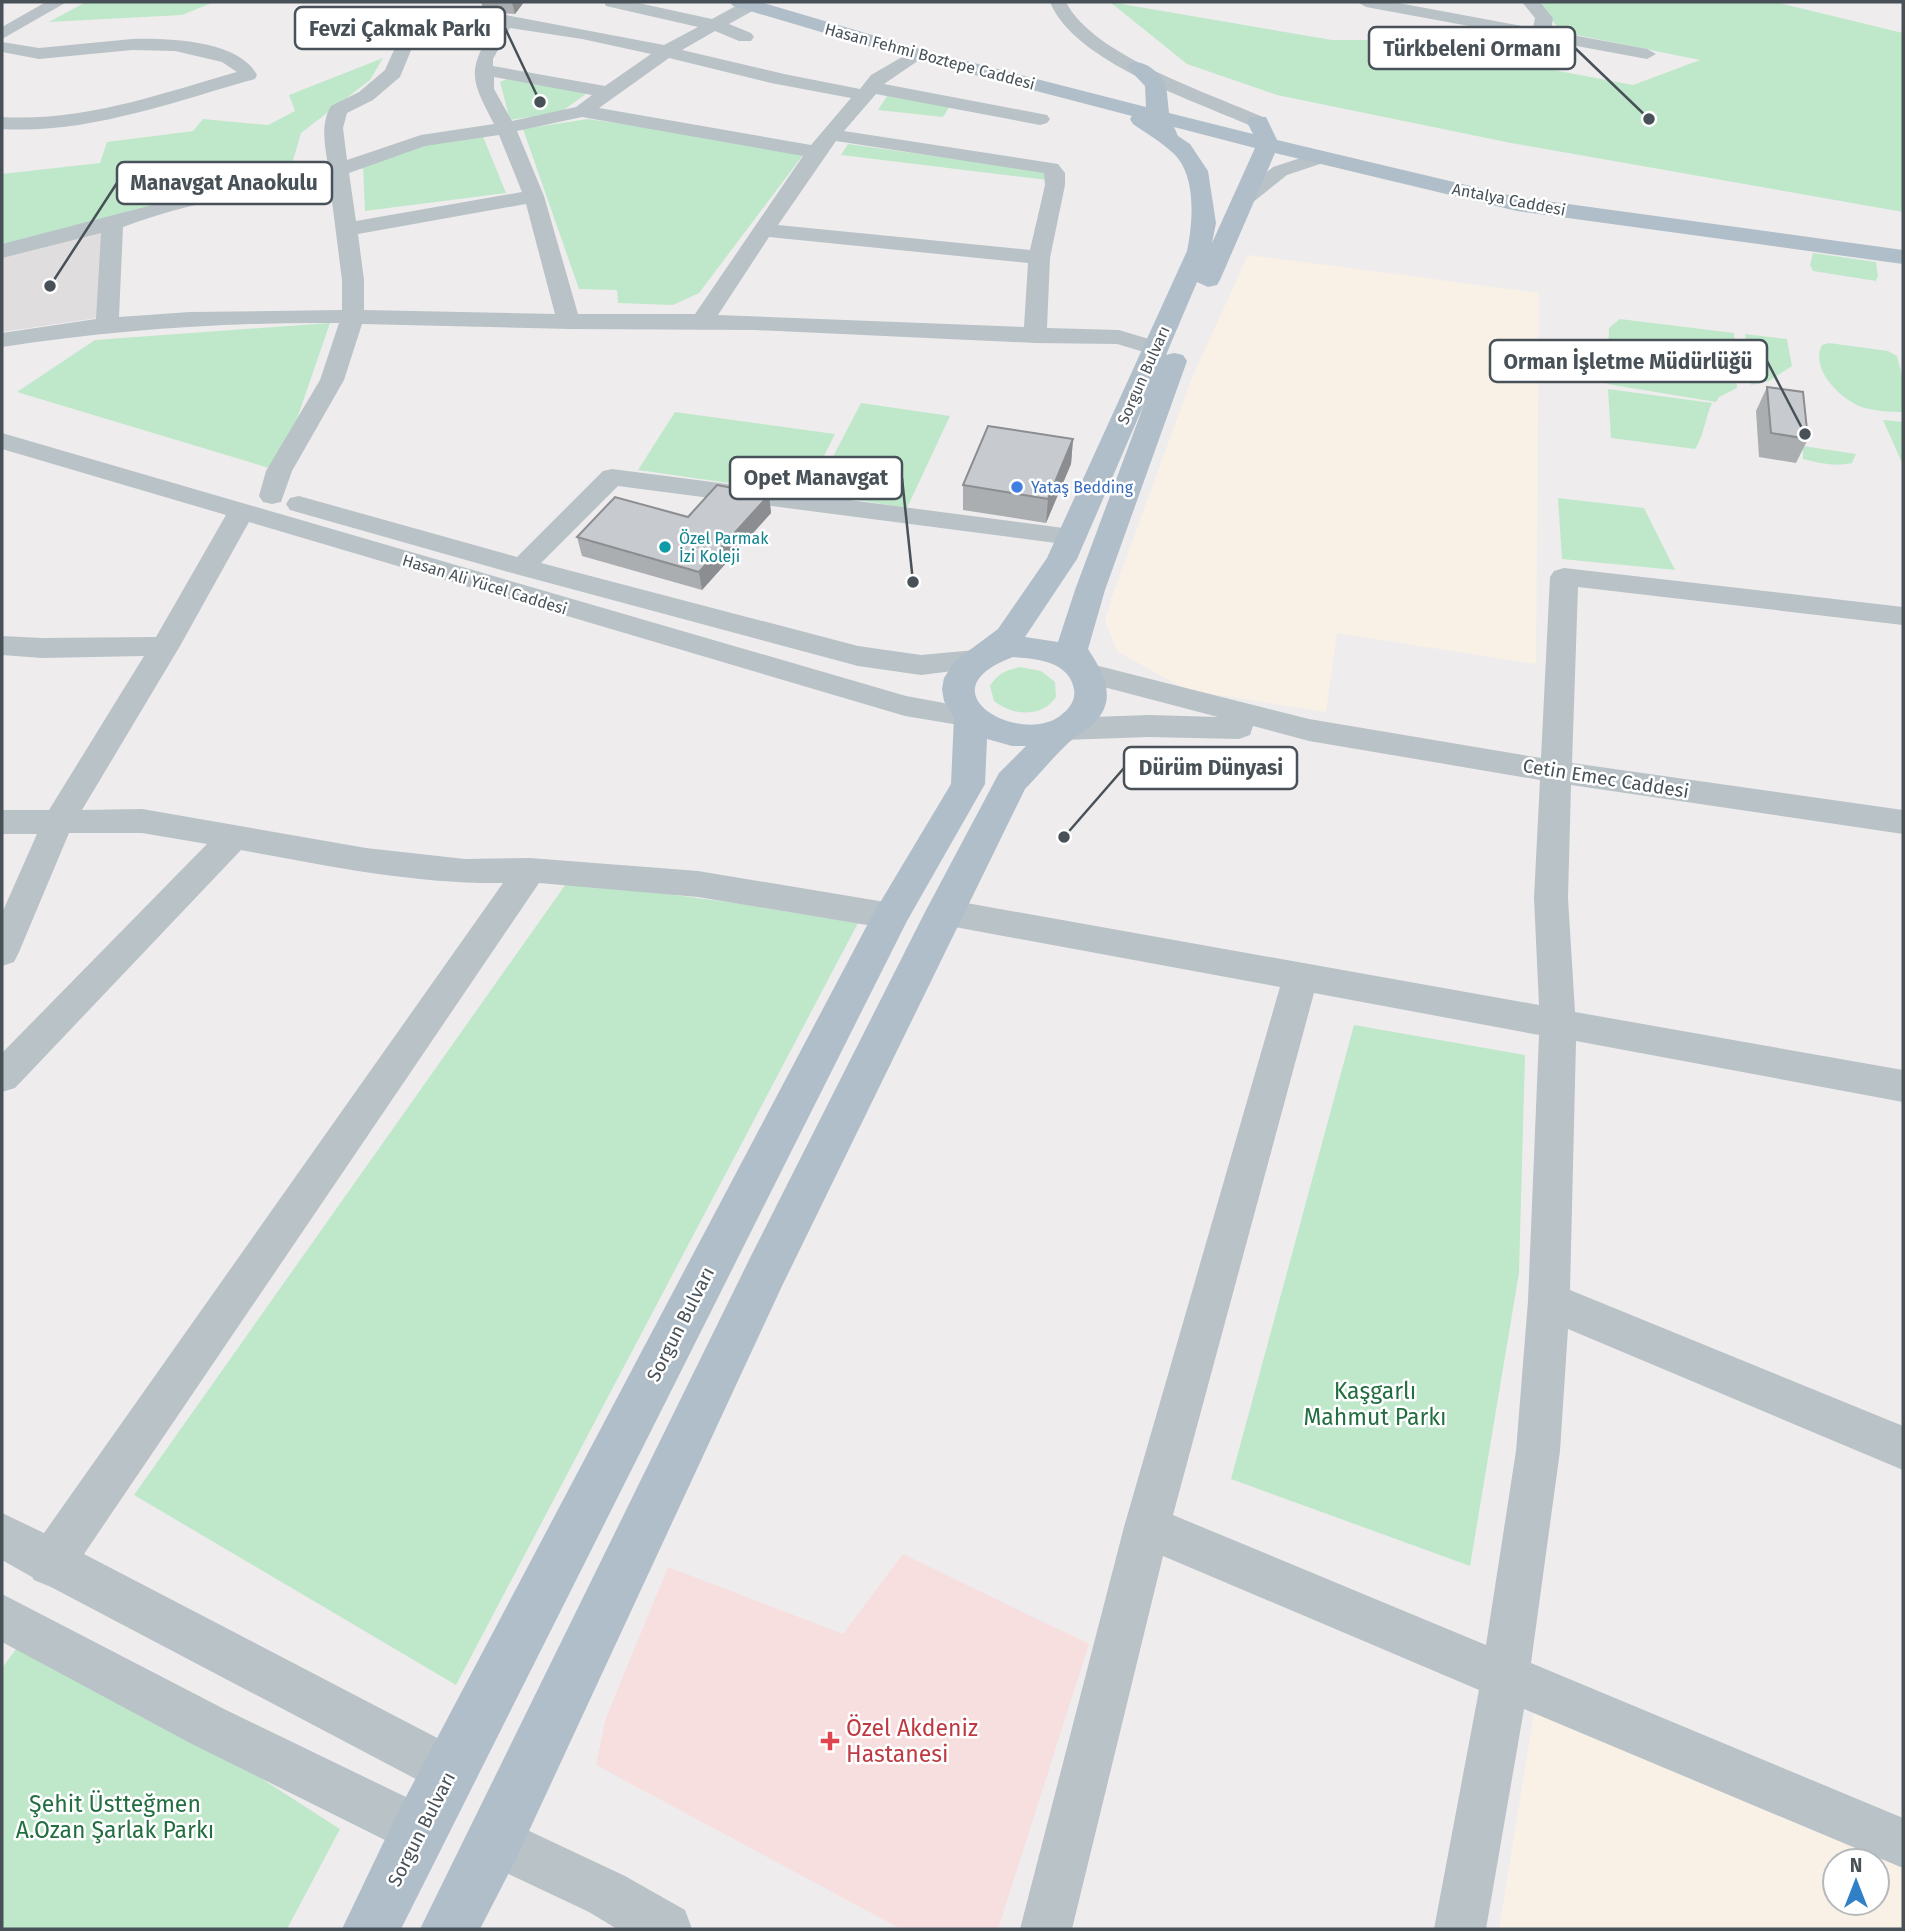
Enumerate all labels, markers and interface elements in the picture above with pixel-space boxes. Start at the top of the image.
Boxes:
callout: Fevzi Çakmak Parkı [295,7,505,49]
text: Fevzi Çakmak Parkı [309,16,491,42]
street label: Hasan Fehmi Boztepe Caddesi [823,19,1037,94]
callout: Türkbeleni Ormanı [1369,27,1575,69]
text: Türkbeleni Ormanı [1383,36,1561,62]
callout: Manavgat Anaokulu [117,162,332,204]
text: Manavgat Anaokulu [130,170,318,196]
street label: Antalya Caddesi [1451,179,1567,220]
street label: Sorgun Bulvarı [1113,323,1174,427]
callout: Orman İşletme Müdürlüğü [1490,340,1767,382]
text: Orman İşletme Müdürlüğü [1504,348,1752,375]
callout: Opet Manavgat [730,457,902,499]
text: Opet Manavgat [744,465,889,491]
place label: Yataş Bedding [1031,478,1134,498]
marker: Yataş Bedding [1009,479,1025,495]
place label: Özel Parmak İzi Koleji [679,529,769,566]
marker: Özel Parmak İzi Koleji [657,539,673,555]
street label: Hasan Ali Yücel Caddesi [400,550,570,619]
callout: Dürüm Dünyasi [1124,747,1297,789]
street label: Cetin Emec Caddesi [1521,754,1691,803]
text: Dürüm Dünyasi [1139,755,1283,781]
street label: Sorgun Bulvarı [642,1263,719,1385]
park label: Kaşgarlı Mahmut Parkı [1303,1377,1447,1431]
place label: Özel Akdeniz Hastanesi [846,1714,978,1768]
marker: Özel Akdeniz Hastanesi [820,1731,840,1751]
street label: Sorgun Bulvarı [383,1768,460,1890]
park label: Şehit Üstteğmen A.Ozan Şarlak Parkı [16,1790,214,1844]
north arrow [1821,1847,1891,1917]
text: N [1850,1854,1862,1877]

